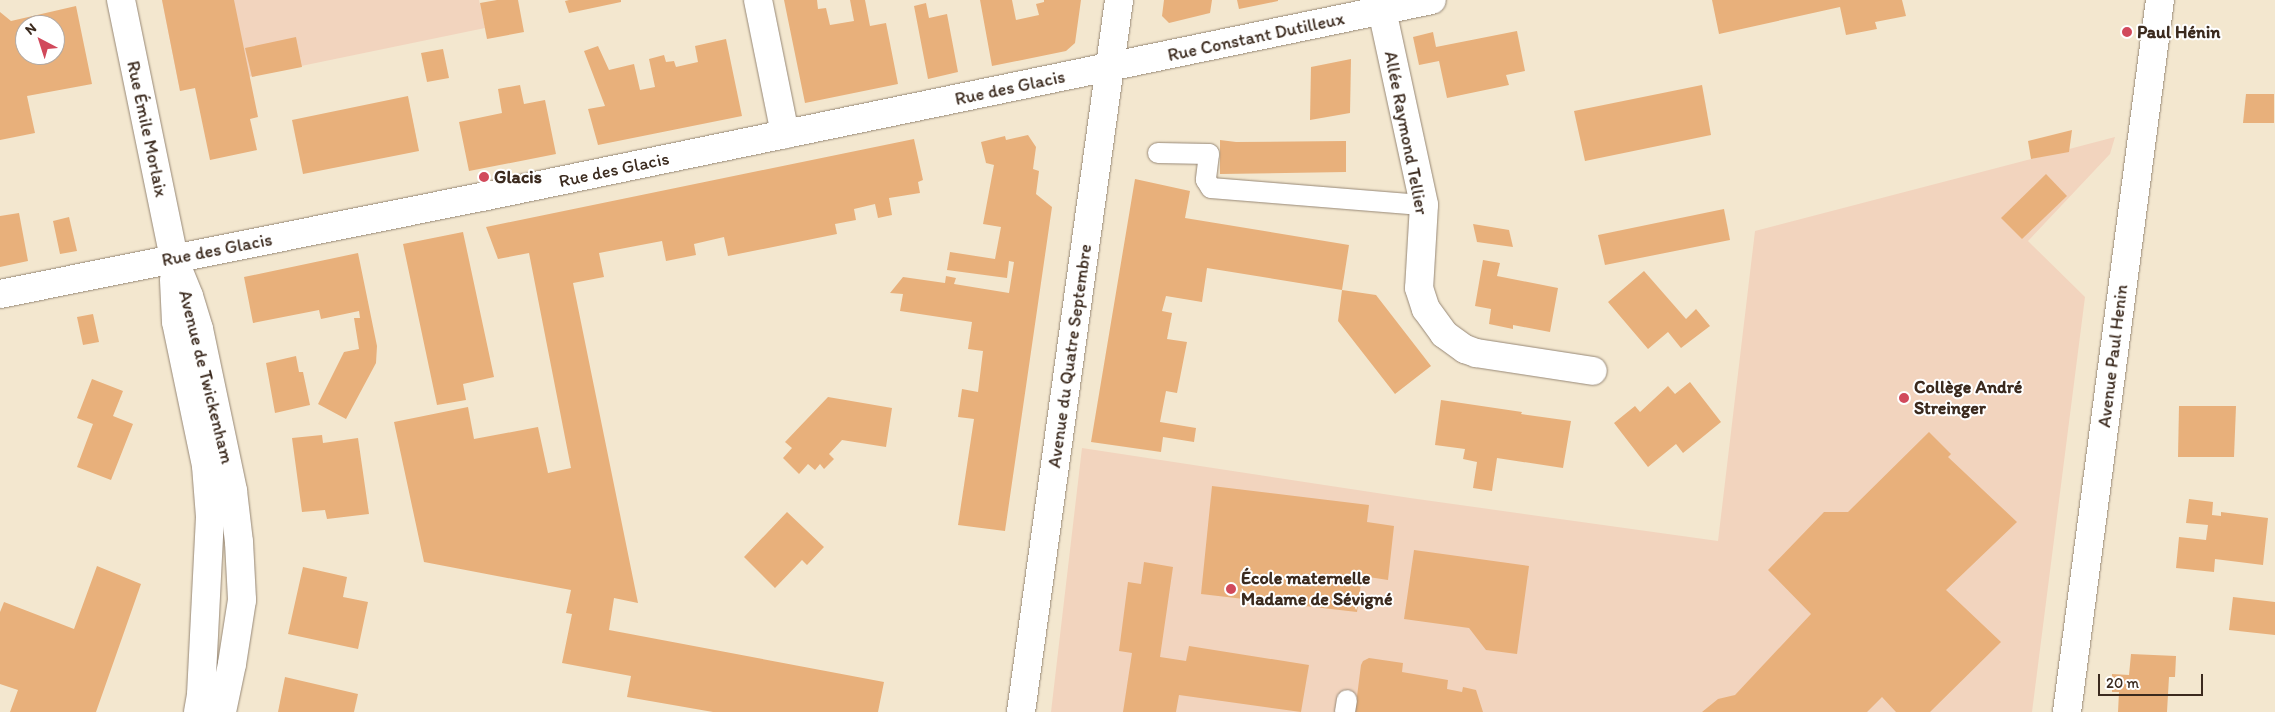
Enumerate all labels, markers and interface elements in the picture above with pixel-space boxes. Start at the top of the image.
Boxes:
street label: Rue Constant Dutilleux [1166,8,1346,66]
north arrow [15,15,65,65]
text: N [22,19,40,38]
place label: Paul Hénin [2137,21,2220,43]
marker: Paul Hénin [2121,26,2133,38]
street label: Allée Raymond Tellier [1379,49,1433,217]
street label: Rue Émile Morlaix [122,59,172,199]
street label: Rue des Glacis [953,66,1067,110]
street label: Rue des Glacis [557,148,671,192]
place label: Glacis [494,166,542,188]
marker: Glacis [478,171,490,183]
street label: Rue des Glacis [160,229,274,271]
street label: Avenue du Quatre Septembre [1044,243,1096,469]
street label: Avenue Paul Henin [2094,283,2132,429]
street label: Avenue de Twickenham [174,288,238,466]
place label: Collège André Streinger [1914,377,2022,419]
marker: Collège André Streinger [1898,392,1910,404]
place label: École maternelle Madame de Sévigné [1241,568,1393,610]
marker: École maternelle Madame de Sévigné [1225,583,1237,595]
scale bar [2100,664,2205,696]
text: 20 m [2106,674,2139,692]

